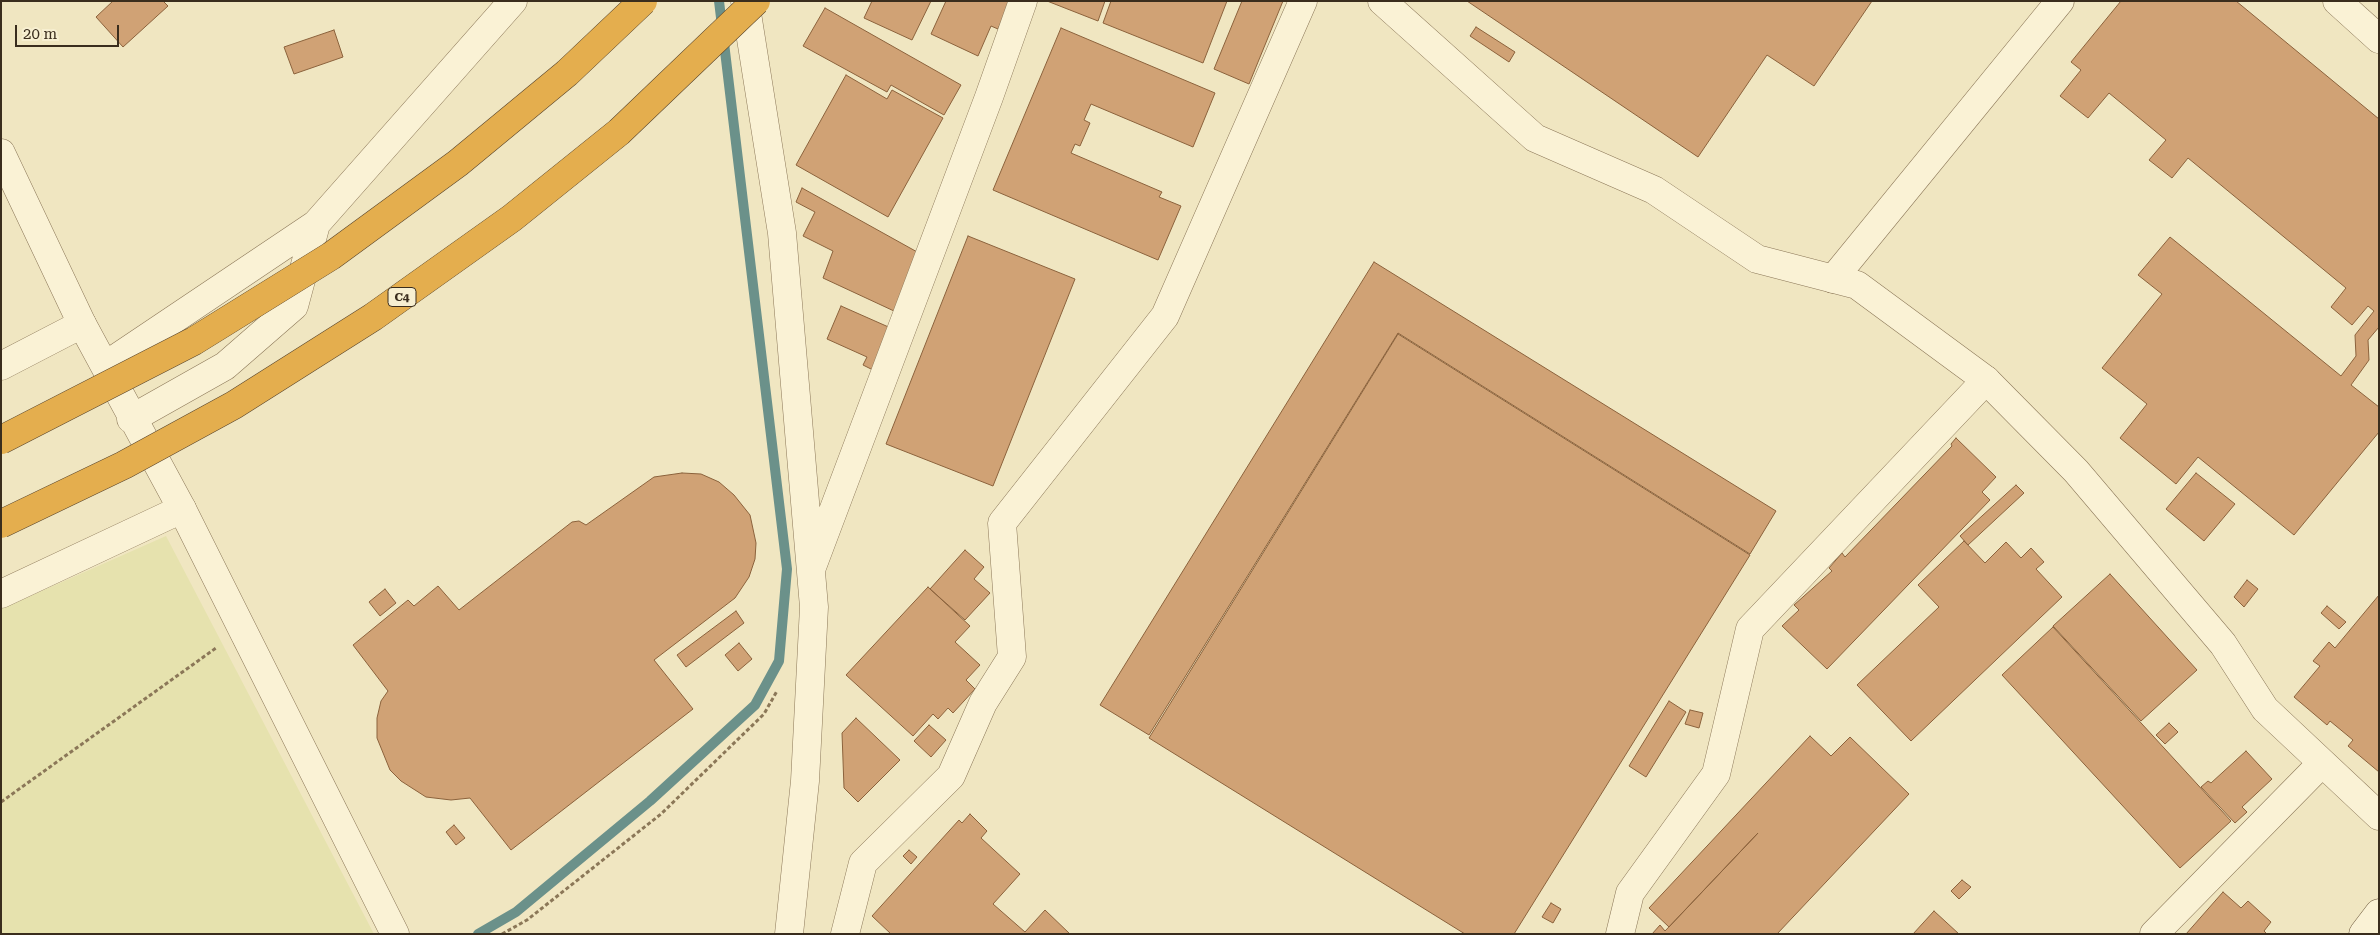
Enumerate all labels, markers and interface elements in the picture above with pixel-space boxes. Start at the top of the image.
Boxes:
scale bar [18,15,121,47]
text: 20 m [23,25,57,43]
road number: C4 [388,288,416,306]

